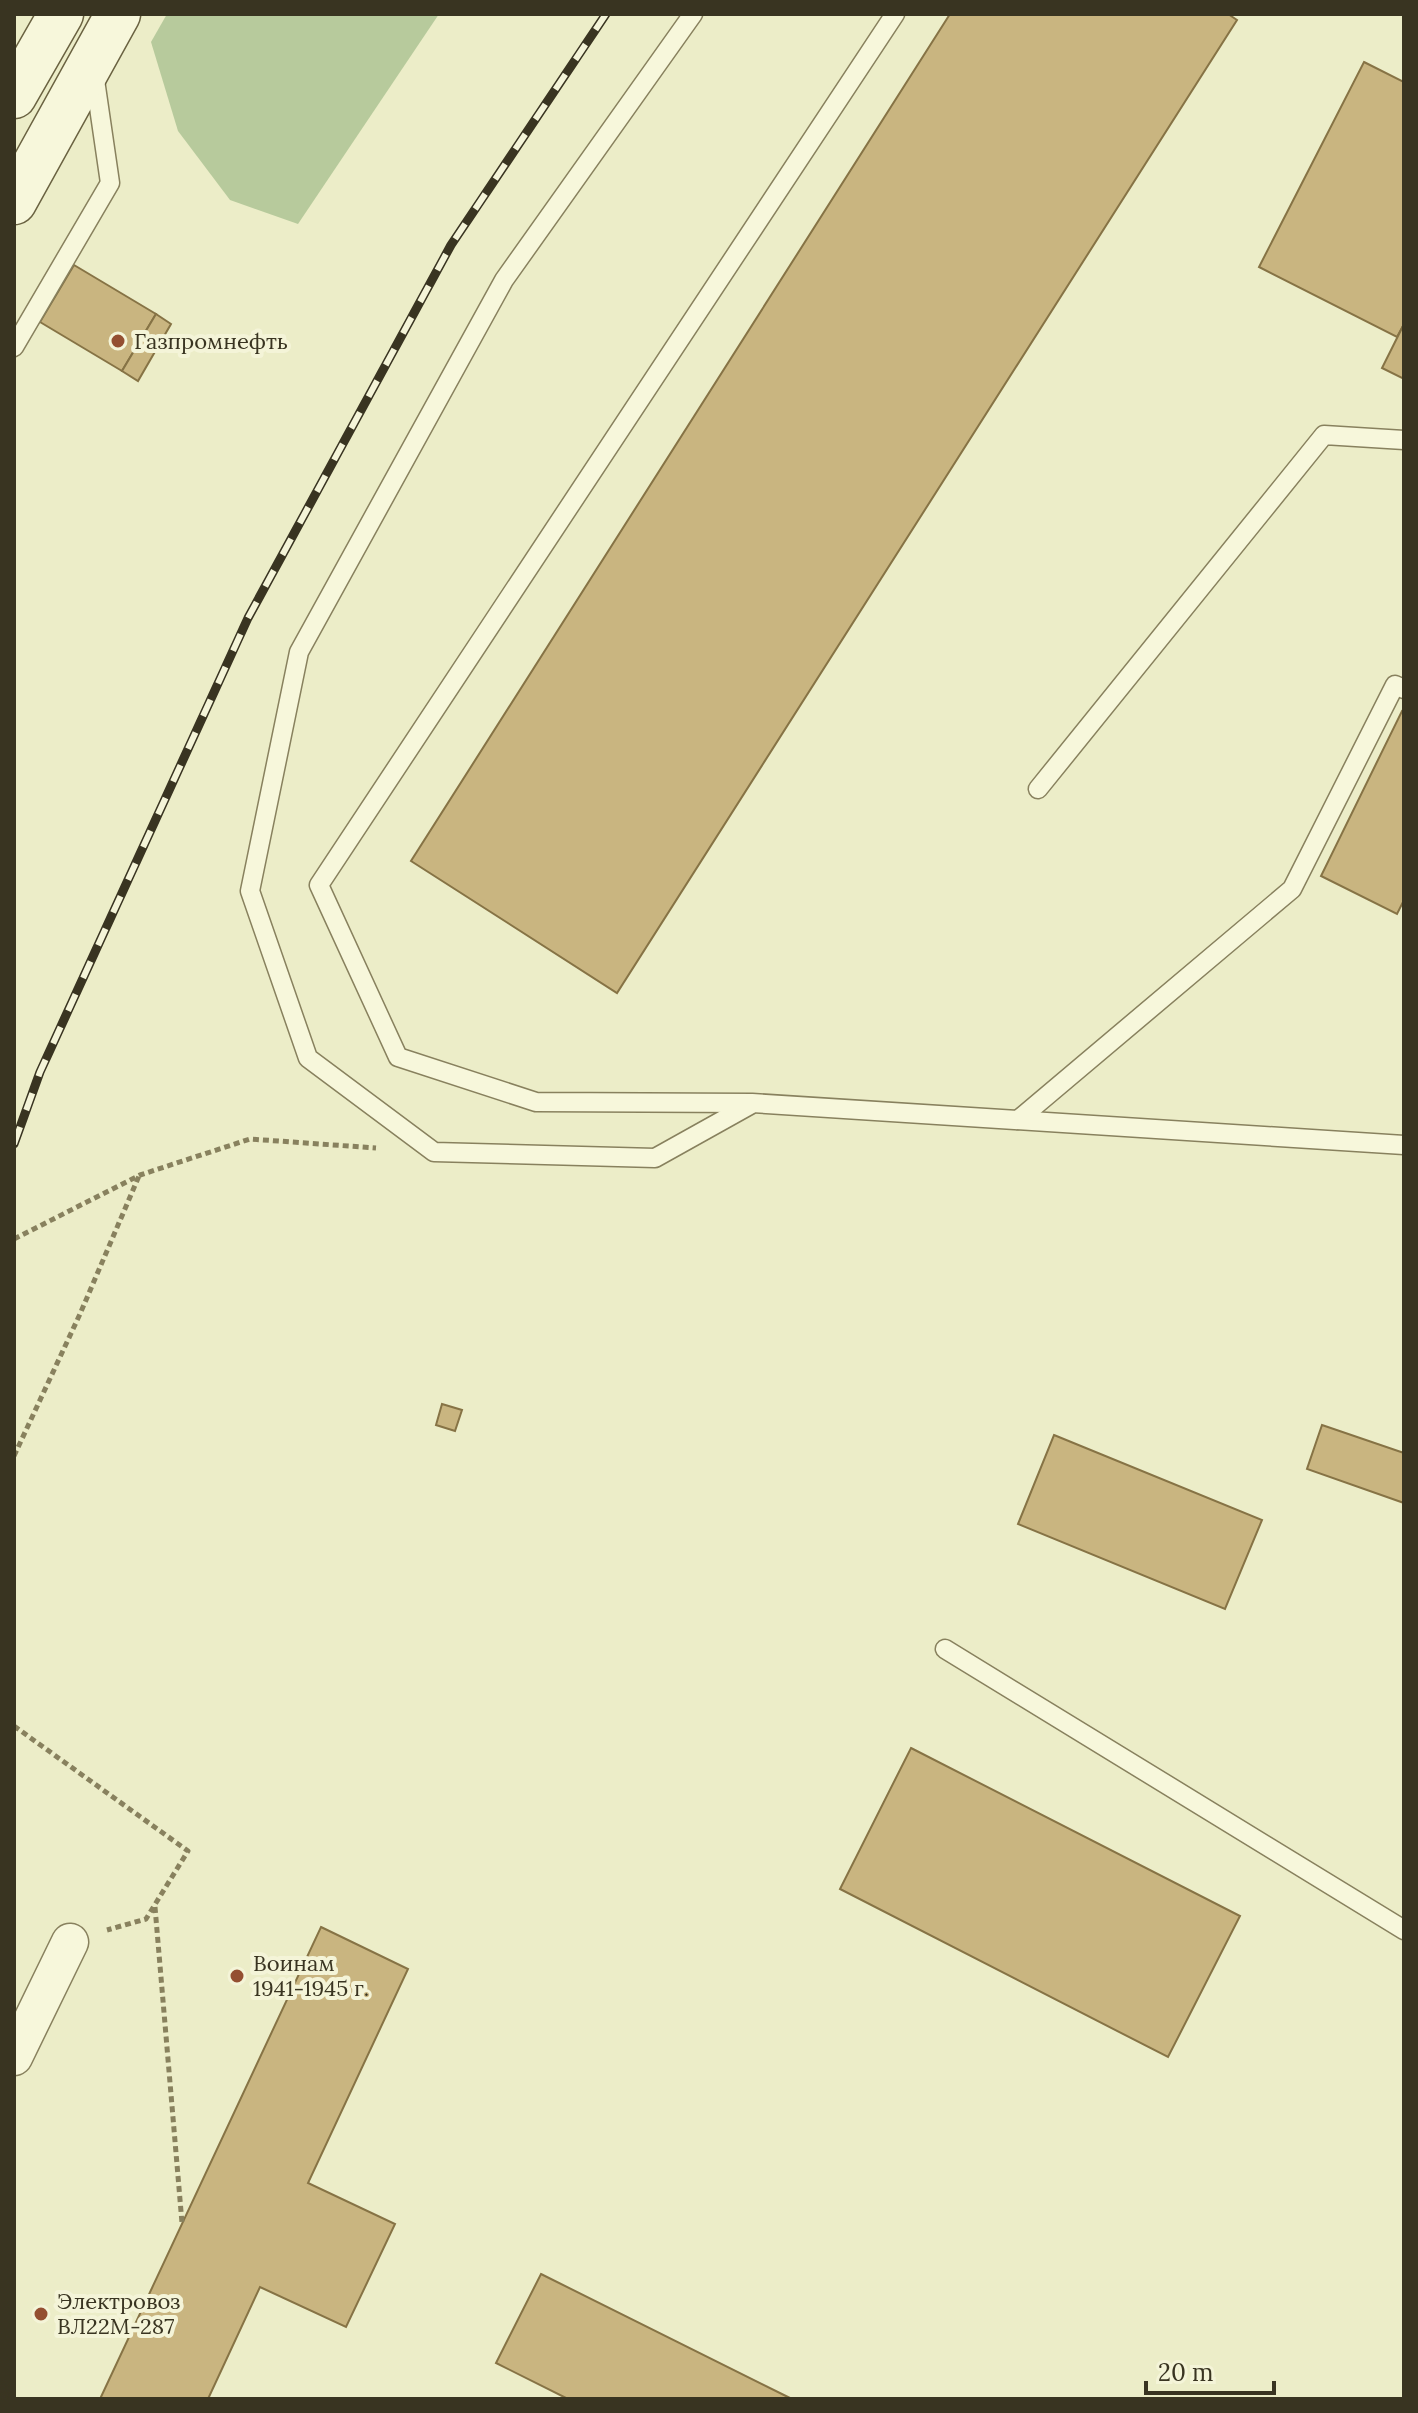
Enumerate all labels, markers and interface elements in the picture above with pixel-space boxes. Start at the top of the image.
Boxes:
place label: Газпромнефть [134,327,288,355]
marker: Газпромнефть [109,332,127,350]
place label: Воинам 1941-1945 г. [253,1949,369,2002]
marker: Воинам 1941-1945 г. [228,1967,246,1985]
place label: Электровоз ВЛ22М-287 [57,2287,180,2340]
marker: Электровоз ВЛ22М-287 [32,2305,50,2323]
scale bar [1146,2345,1274,2395]
text: 20 m [1158,2357,1214,2388]

